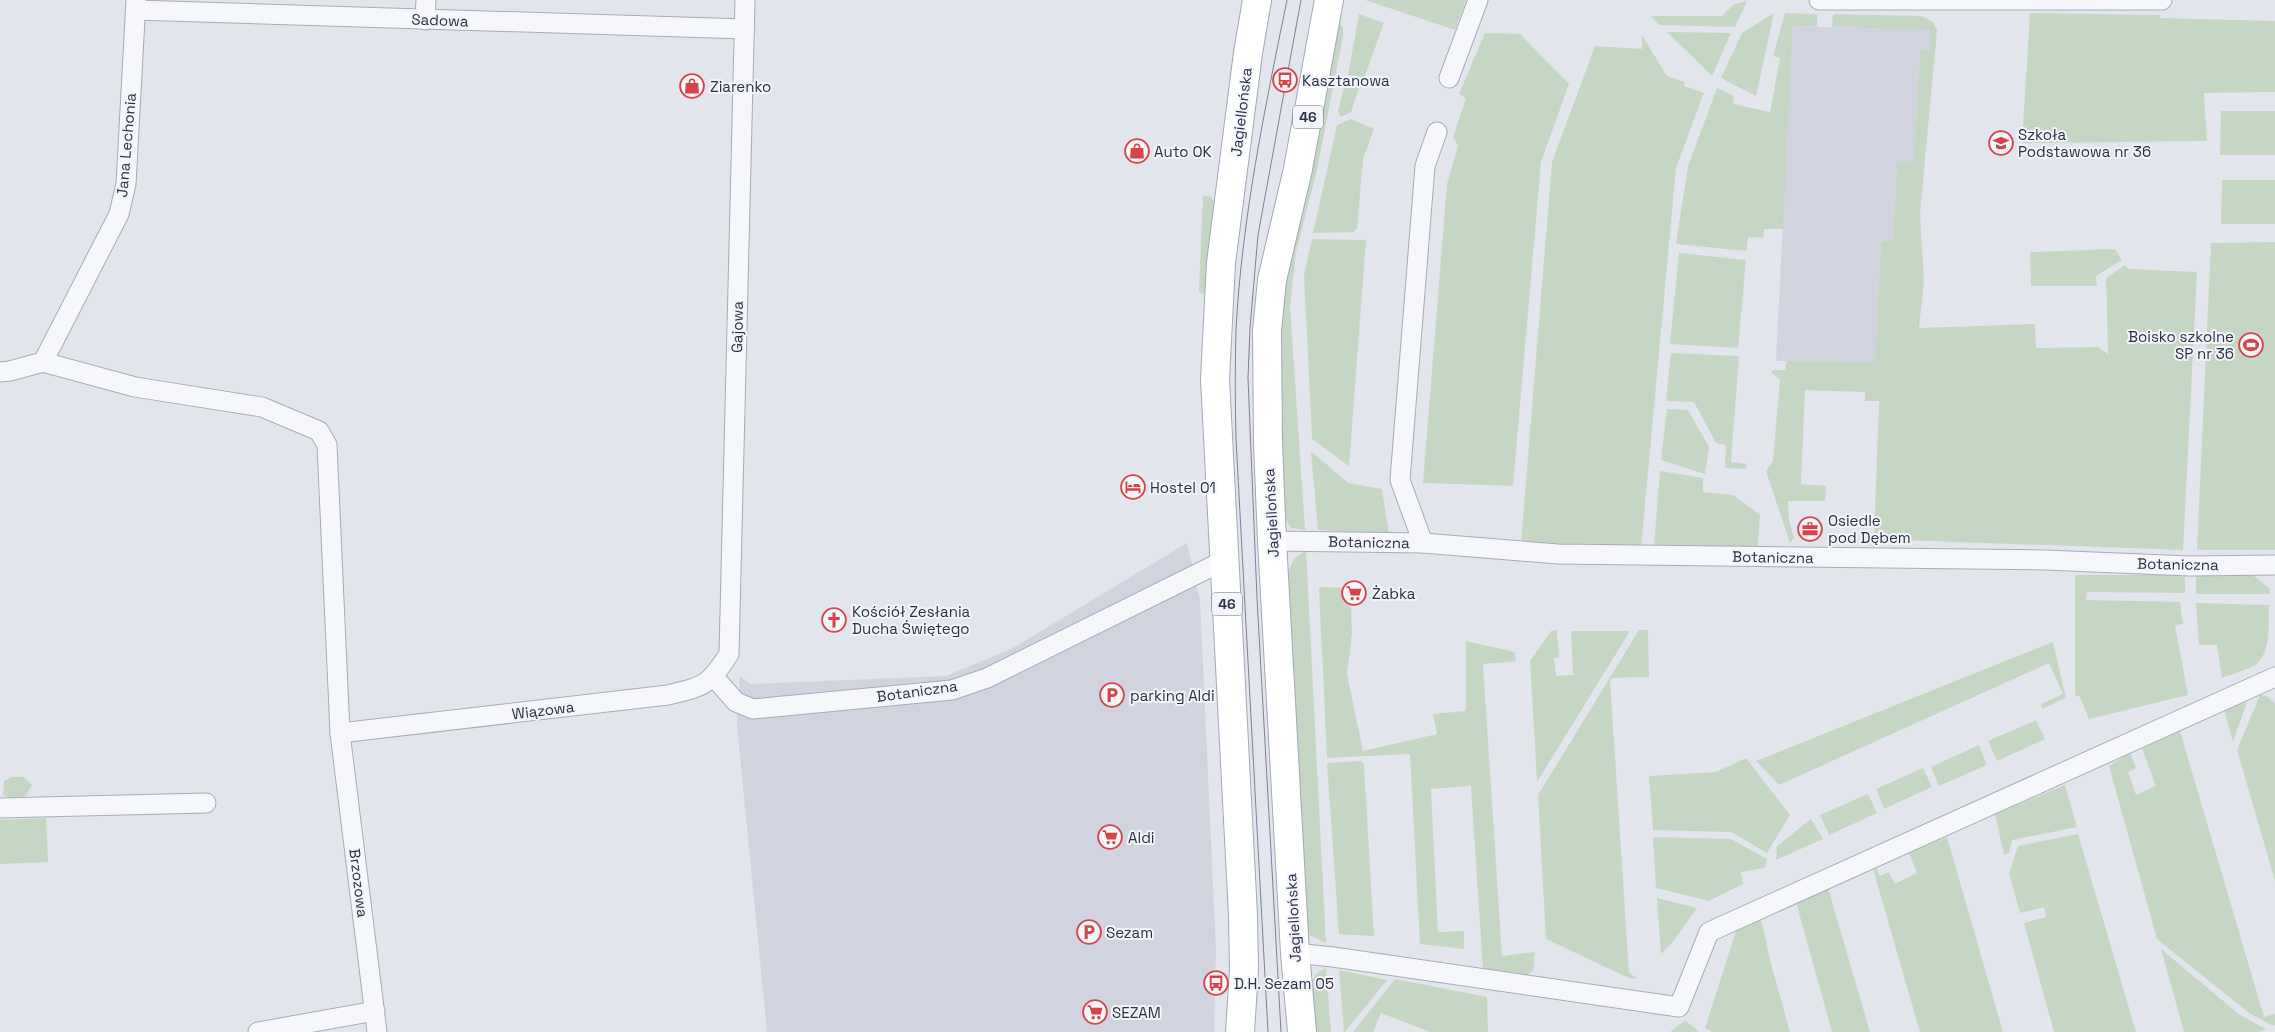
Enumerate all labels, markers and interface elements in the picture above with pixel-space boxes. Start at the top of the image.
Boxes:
street label: Sadowa [411,10,469,31]
street label: Jagiellońska [1226,66,1256,158]
bus stop icon: Kasztanowa [1272,67,1298,93]
place label: Kasztanowa [1302,71,1390,90]
shop icon: Ziarenko [679,73,705,99]
place label: Ziarenko [710,77,771,96]
street label: Jana Lechonia [112,92,140,198]
road number: 46 [1293,105,1323,128]
place label: Szkoła Podstawowa nr 36 [2018,125,2151,161]
school or university icon: Szkoła Podstawowa nr 36 [1988,130,2014,156]
shop icon: Auto OK [1124,138,1150,164]
place label: Auto OK [1154,142,1212,161]
street label: Gajowa [727,301,747,353]
place label: Boisko szkolne SP nr 36 [2128,327,2234,363]
sports icon: Boisko szkolne SP nr 36 [2238,332,2264,358]
street label: Jagiellońska [1259,468,1283,558]
hotel icon: Hostel 01 [1120,474,1146,500]
place label: Hostel 01 [1150,478,1216,497]
place label: Osiedle pod Dębem [1828,511,1911,547]
office icon: Osiedle pod Dębem [1797,516,1823,542]
street label: Botaniczna [1328,532,1410,552]
street label: Botaniczna [1732,547,1814,567]
street label: Botaniczna [2137,554,2219,574]
supermarket icon: Żabka [1341,580,1367,606]
place label: Żabka [1372,584,1416,603]
road number: 46 [1212,592,1242,616]
place label: Kościół Zesłania Ducha Świętego [852,602,971,638]
church icon: Kościół Zesłania Ducha Świętego [821,607,847,633]
street label: Botaniczna [875,676,959,706]
parking icon: parking Aldi [1099,682,1125,708]
place label: parking Aldi [1130,686,1215,705]
street label: Wiązowa [511,697,576,723]
supermarket icon: Aldi [1097,824,1123,850]
place label: Aldi [1128,828,1154,847]
street label: Brzozowa [345,847,373,919]
street label: Jagiellońska [1281,873,1305,963]
parking icon: Sezam [1076,919,1102,945]
place label: Sezam [1106,923,1153,942]
bus stop icon: D.H. Sezam 05 [1203,970,1229,996]
place label: D.H. Sezam 05 [1234,974,1334,993]
supermarket icon: SEZAM [1082,999,1108,1025]
place label: SEZAM [1112,1003,1161,1022]

